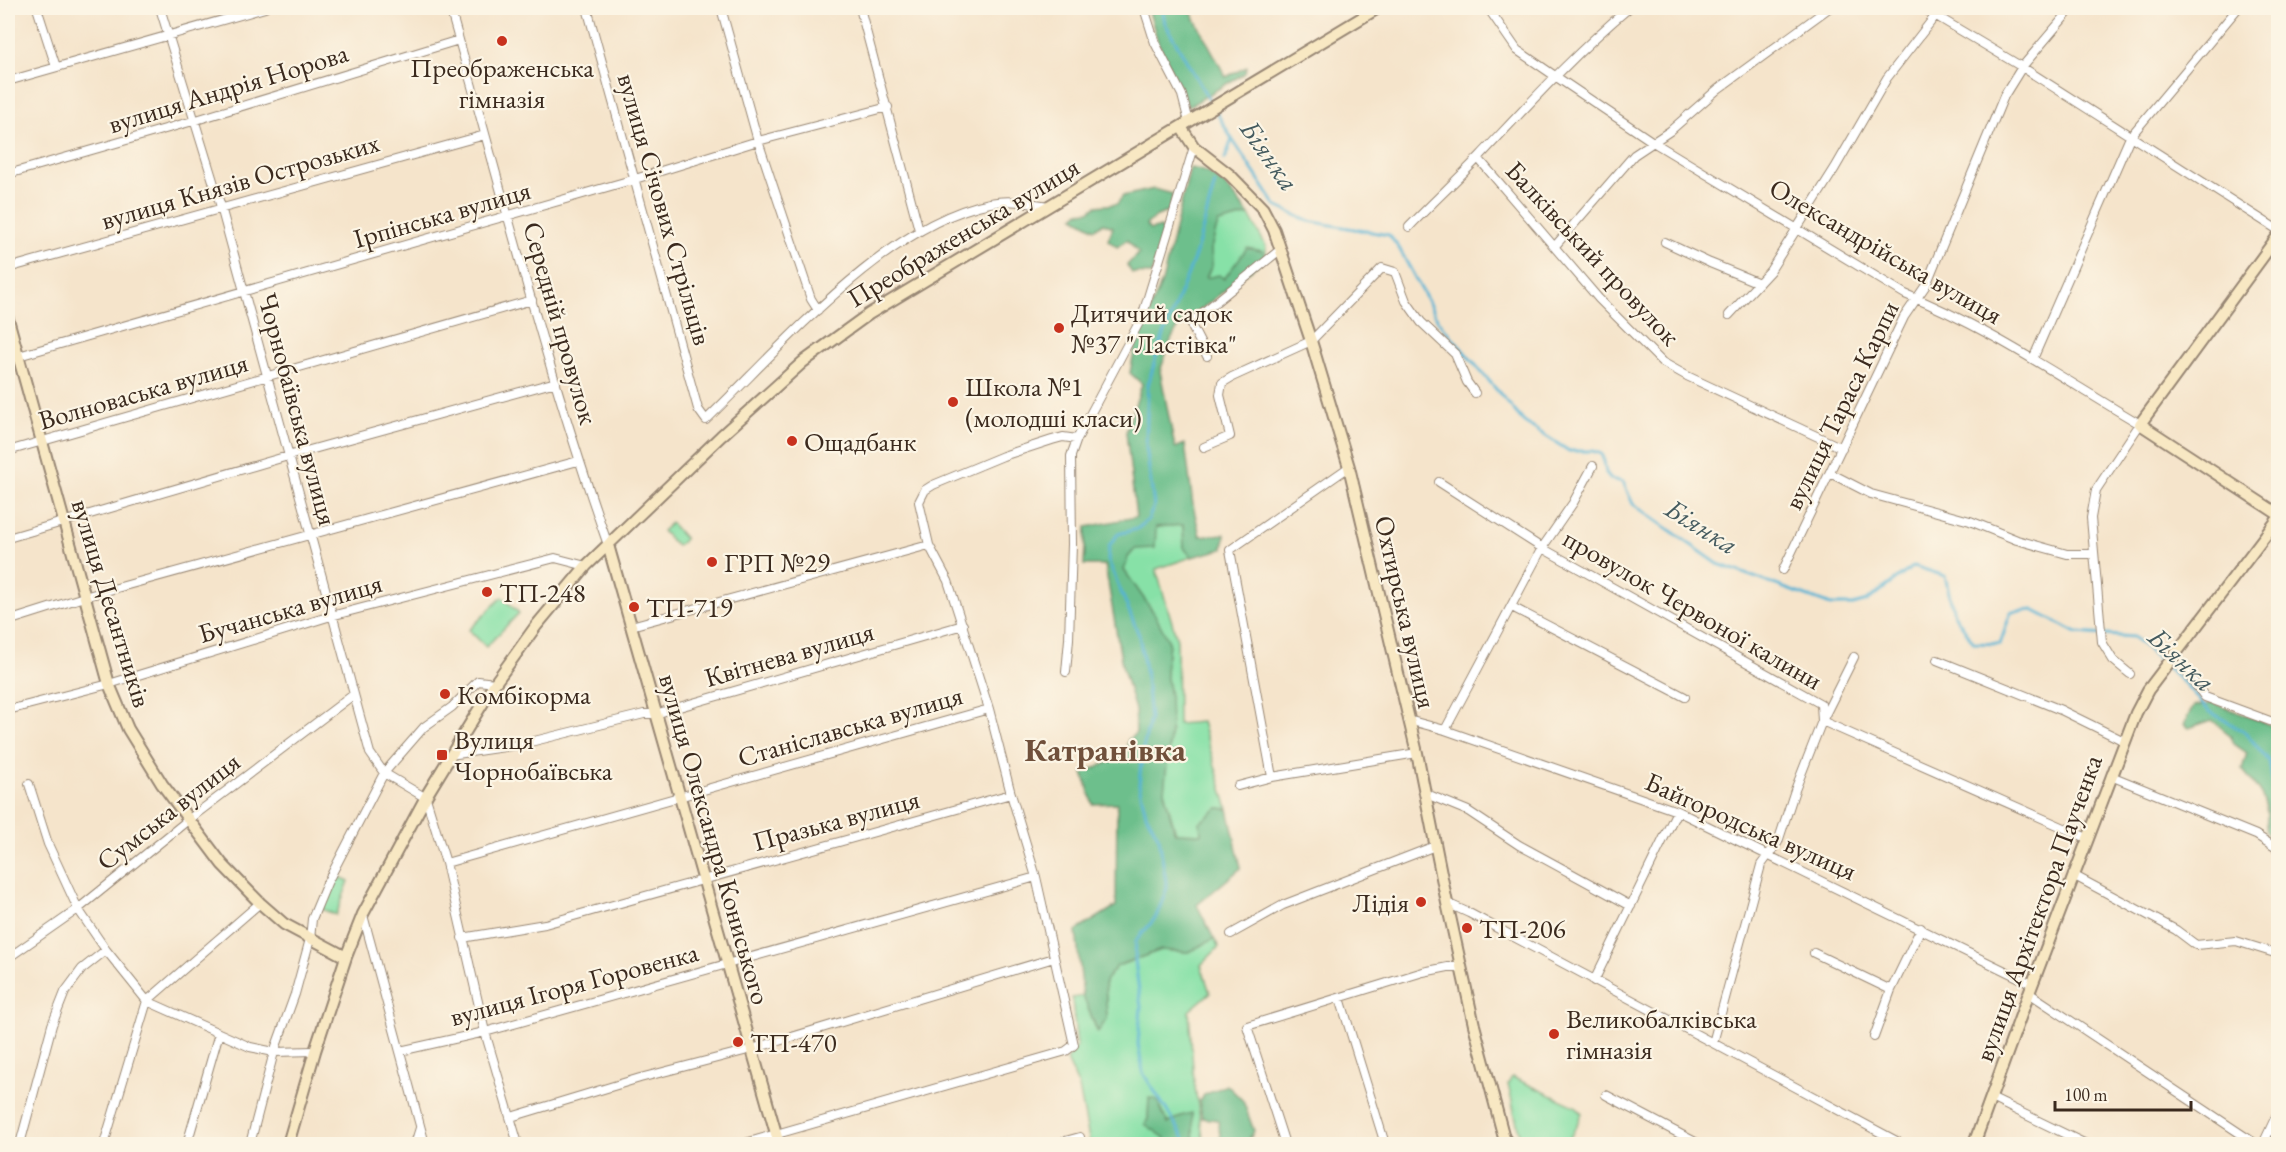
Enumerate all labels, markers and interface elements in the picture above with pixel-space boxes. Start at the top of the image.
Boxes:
marker: Преображенська гімназія [495,34,509,48]
street label: вулиця Андрія Норова [104,35,352,141]
place label: Преображенська гімназія [410,50,594,116]
street label: вулиця Січових Стрільців [609,69,721,349]
water label: Біянка [1232,111,1307,198]
street label: вулиця Князів Острозьких [97,124,384,237]
street label: Преображенська вулиця [841,149,1085,315]
street label: Балківський провулок [1498,153,1688,353]
street label: Олександрійська вулиця [1763,170,2009,332]
street label: Ірпінська вулиця [349,172,535,256]
street label: Середній провулок [515,218,607,428]
street label: Чорнобаївська вулиця [250,289,346,529]
place label: Дитячий садок №37 "Ластівка" [1071,295,1237,361]
street label: вулиця Тараса Карпи [1775,295,1907,515]
marker: Дитячий садок №37 "Ластівка" [1052,321,1066,335]
street label: Волноваська вулиця [34,344,252,438]
place label: Школа №1 (молодші класи) [965,369,1142,435]
marker: Школа №1 (молодші класи) [946,395,960,409]
place label: Ощадбанк [804,424,916,459]
marker: Ощадбанк [785,434,799,448]
water label: Біянка [1658,489,1745,562]
street label: вулиця Десантників [64,495,160,711]
street label: Охтирська вулиця [1367,512,1445,712]
street label: провулок Червоної калини [1557,520,1829,698]
place label: ГРП №29 [724,545,830,580]
marker: ГРП №29 [705,555,719,569]
street label: Бучанська вулиця [194,565,386,651]
place label: ТП-248 [499,575,586,610]
marker: ТП-248 [480,585,494,599]
place label: ТП-719 [646,590,733,625]
marker: ТП-719 [627,600,641,614]
street label: Квітнева вулиця [700,613,878,695]
water label: Біянка [2140,618,2223,699]
street label: вулиця Олександра Кониського [651,669,779,1009]
place label: Комбікорма [457,677,591,712]
street label: Станіславська вулиця [733,677,967,775]
marker: Комбікорма [438,687,452,701]
place label: Вулиця Чорнобаївська [454,722,613,788]
district label: Катранівка [1024,728,1186,771]
street label: Сумська вулиця [89,744,247,878]
marker: Вулиця Чорнобаївська [435,748,449,762]
street label: вулиця Архітектора Паученка [1966,750,2110,1066]
street label: Байгородська вулиця [1640,764,1862,888]
street label: Празька вулиця [749,781,923,859]
place label: Лідія [1352,885,1409,920]
marker: Лідія [1414,895,1428,909]
place label: ТП-206 [1479,911,1566,946]
marker: ТП-206 [1460,921,1474,935]
street label: вулиця Ігоря Горовенка [446,934,702,1034]
place label: Великобалківська гімназія [1566,1001,1757,1067]
place label: ТП-470 [750,1025,837,1060]
marker: Великобалківська гімназія [1547,1027,1561,1041]
marker: ТП-470 [731,1035,745,1049]
scale bar [2055,1074,2192,1112]
text: 100 m [2064,1083,2108,1106]

